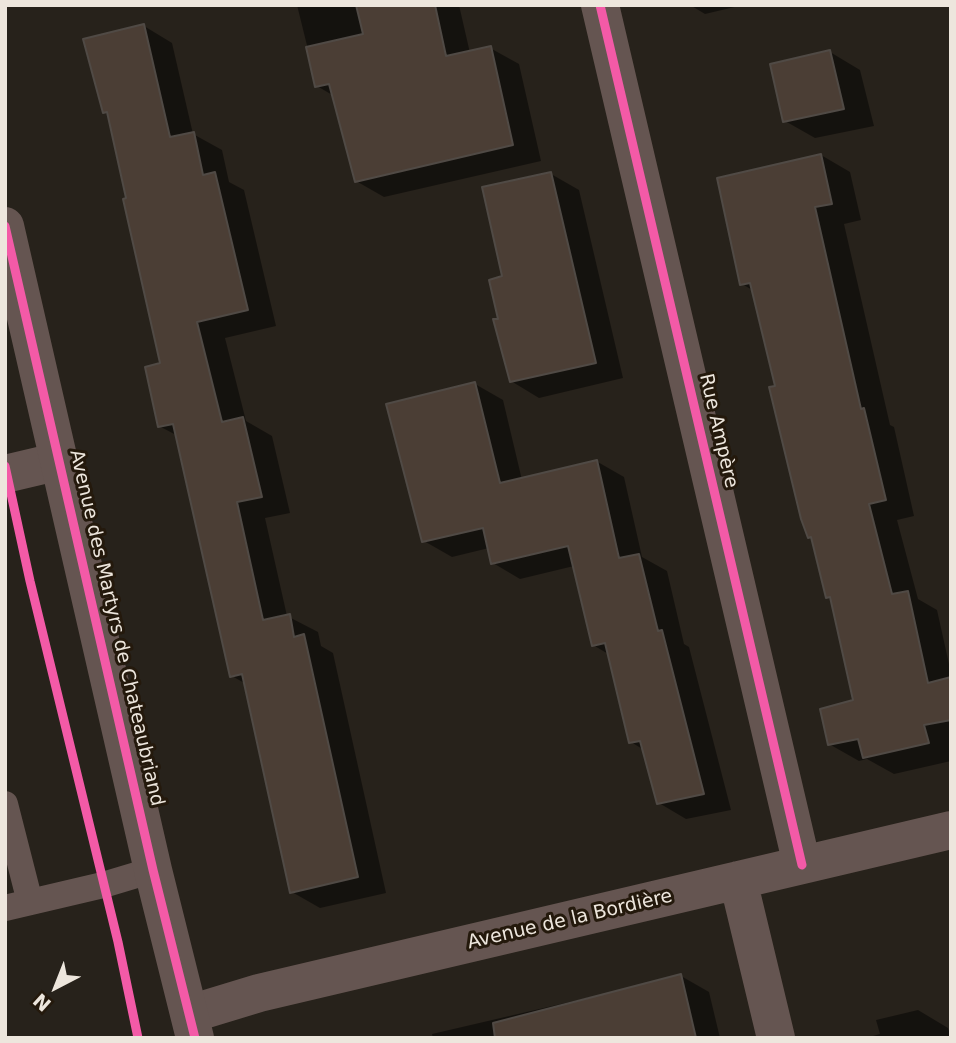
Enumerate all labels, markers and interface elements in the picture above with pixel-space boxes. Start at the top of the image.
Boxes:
street label: Rue Ampère [694,372,742,490]
street label: Avenue des Martyrs de Chateaubriand [64,448,168,808]
street label: Avenue de la Bordière [465,885,675,955]
north arrow [21,952,91,1022]
text: N [29,989,55,1016]

